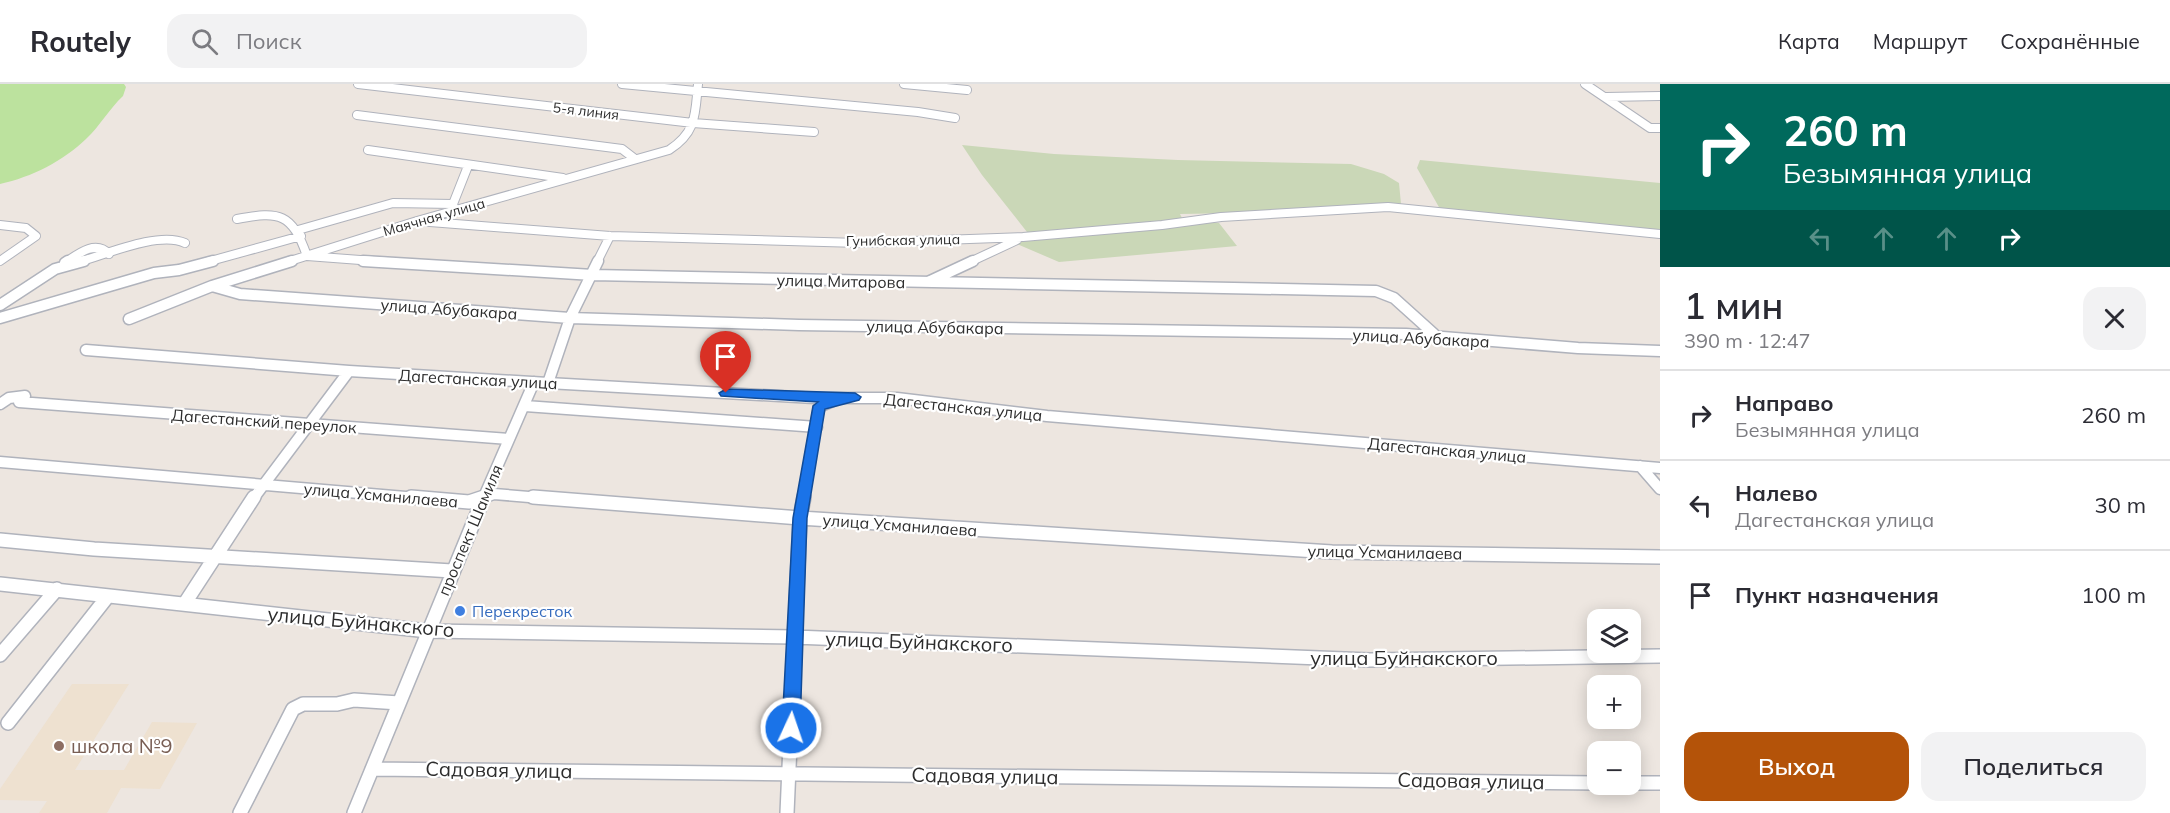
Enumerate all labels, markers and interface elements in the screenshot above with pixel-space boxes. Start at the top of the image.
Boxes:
search box [167,14,587,68]
text: Routely [30,24,131,59]
icon: search [188,25,221,58]
text: Поиск [236,27,302,55]
text: Карта [1778,28,1840,54]
text: Маршрут [1873,28,1967,54]
text: Сохранённые [2000,28,2140,54]
street label: 5-я линия [552,98,620,124]
text: 260 m [1783,104,1908,157]
icon: right [1684,108,1762,186]
text: Безымянная улица [1783,156,2032,190]
street label: Маячная улица [381,194,487,240]
icon: left [1804,222,1837,255]
icon: ahead [1867,222,1900,255]
icon: ahead [1930,222,1963,255]
icon: right [1993,222,2026,255]
street label: Гунибская улица [846,230,960,250]
street label: улица Митарова [776,270,906,292]
text: 1 мин [1684,283,1783,328]
button: close [2083,287,2146,350]
street label: улица Абубакара [380,294,518,324]
street label: улица Абубакара [866,316,1004,338]
street label: улица Абубакара [1352,324,1490,352]
text: 390 m · 12:47 [1684,328,1810,353]
pin [700,331,751,393]
icon: arrive [709,340,742,373]
street label: Дагестанская улица [398,365,558,393]
street label: Дагестанская улица [883,389,1043,425]
text: Направо [1735,389,1833,417]
icon: right [1684,399,1717,432]
text: 260 m [2081,401,2146,429]
street label: Дагестанский переулок [171,405,358,437]
text: Безымянная улица [1735,417,1920,442]
street label: Дагестанская улица [1367,433,1527,467]
street label: проспект Шамиля [433,461,507,599]
street label: улица Усманилаева [303,478,459,512]
text: Налево [1735,479,1818,507]
icon: left [1684,489,1717,522]
text: 30 m [2095,491,2146,519]
text: Дагестанская улица [1735,507,1934,532]
street label: улица Усманилаева [822,510,978,540]
street label: улица Усманилаева [1307,541,1463,563]
icon: arrive [1684,579,1717,612]
text: Пункт назначения [1735,581,1939,609]
text: 100 m [2081,581,2146,609]
street label: улица Буйнакского [266,601,456,642]
place label: Перекресток [472,601,573,621]
marker: Перекресток [453,604,467,618]
map controls [1587,609,1641,795]
button: layers [1587,609,1641,663]
street label: улица Буйнакского [825,626,1013,657]
street label: улица Буйнакского [1310,645,1498,670]
button: + [1587,675,1641,729]
position arrow [759,696,823,760]
button: Выход [1684,732,1909,801]
button: Поделиться [1921,732,2146,801]
place label: школа №9 [71,733,172,758]
marker: школа №9 [52,739,66,753]
button: − [1587,741,1641,795]
street label: Садовая улица [425,756,573,783]
street label: Садовая улица [911,762,1059,789]
street label: Садовая улица [1397,767,1545,794]

